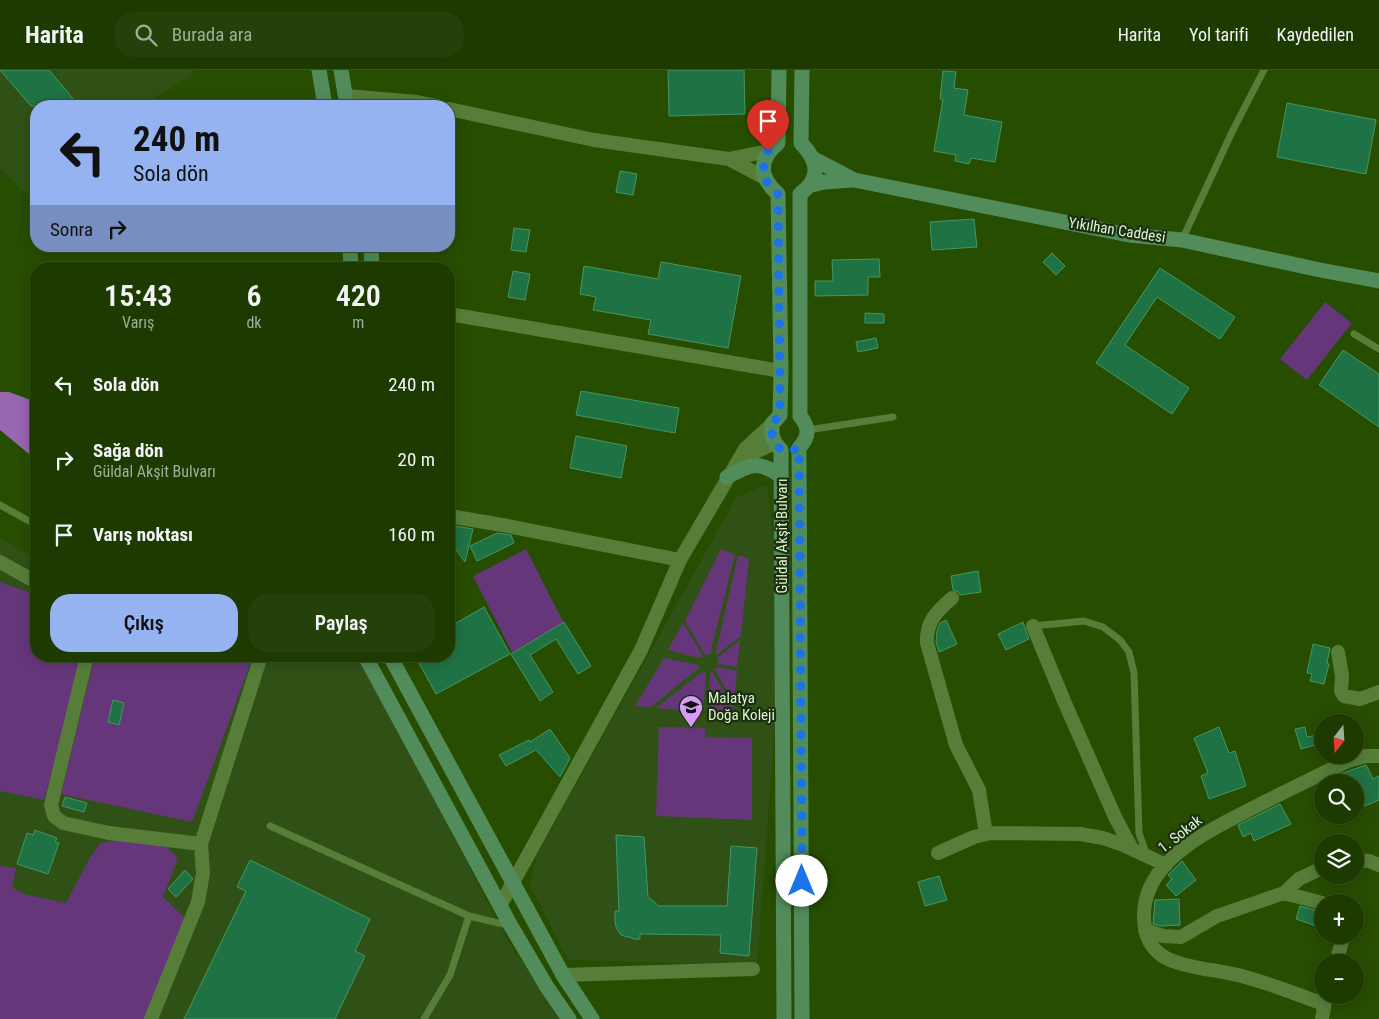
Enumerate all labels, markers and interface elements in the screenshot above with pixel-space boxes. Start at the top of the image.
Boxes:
search box [114,12,464,57]
text: Harita [25,21,84,49]
icon: search [132,21,160,49]
text: Burada ara [172,23,252,46]
text: Harita [1118,24,1161,45]
text: Yol tarifi [1189,24,1249,45]
text: Kaydedilen [1277,24,1354,45]
pin [747,100,789,151]
icon: arrive [754,107,782,135]
text: 240 m [133,119,220,160]
icon: left [50,120,115,185]
text: Sola dön [133,161,209,186]
street label: Yıkılhan Caddesi [1067,213,1167,247]
icon: right [103,215,131,243]
text: Sonra [50,218,93,241]
text: 15:43 [104,278,172,313]
text: 6 [246,278,262,313]
text: 420 [336,278,381,313]
text: Varış [122,313,154,332]
text: dk [246,313,262,332]
text: m [352,313,364,332]
icon: left [50,371,78,399]
text: Sola dön [93,373,159,396]
text: 240 m [388,373,435,396]
text: Sağa dön [93,439,163,462]
icon: right [50,446,78,474]
text: 20 m [398,448,435,471]
text: Güldal Akşit Bulvarı [93,462,216,481]
street label: Güldal Akşit Bulvarı [773,478,791,594]
icon: arrive [50,521,78,549]
text: Varış noktası [93,523,193,546]
text: 160 m [388,523,435,546]
button: Çıkış [50,594,238,652]
button: Paylaş [248,594,435,652]
place label: Malatya Doğa Koleji [708,689,775,724]
school or university icon: Malatya Doğa Koleji [678,694,704,728]
north arrow [1314,714,1364,764]
map controls [1314,714,1364,1004]
button: search [1314,774,1364,824]
street label: 1. Sokak [1154,811,1206,857]
button: layers [1314,834,1364,884]
position arrow [775,854,827,906]
button: + [1314,894,1364,944]
button: − [1314,954,1364,1004]

